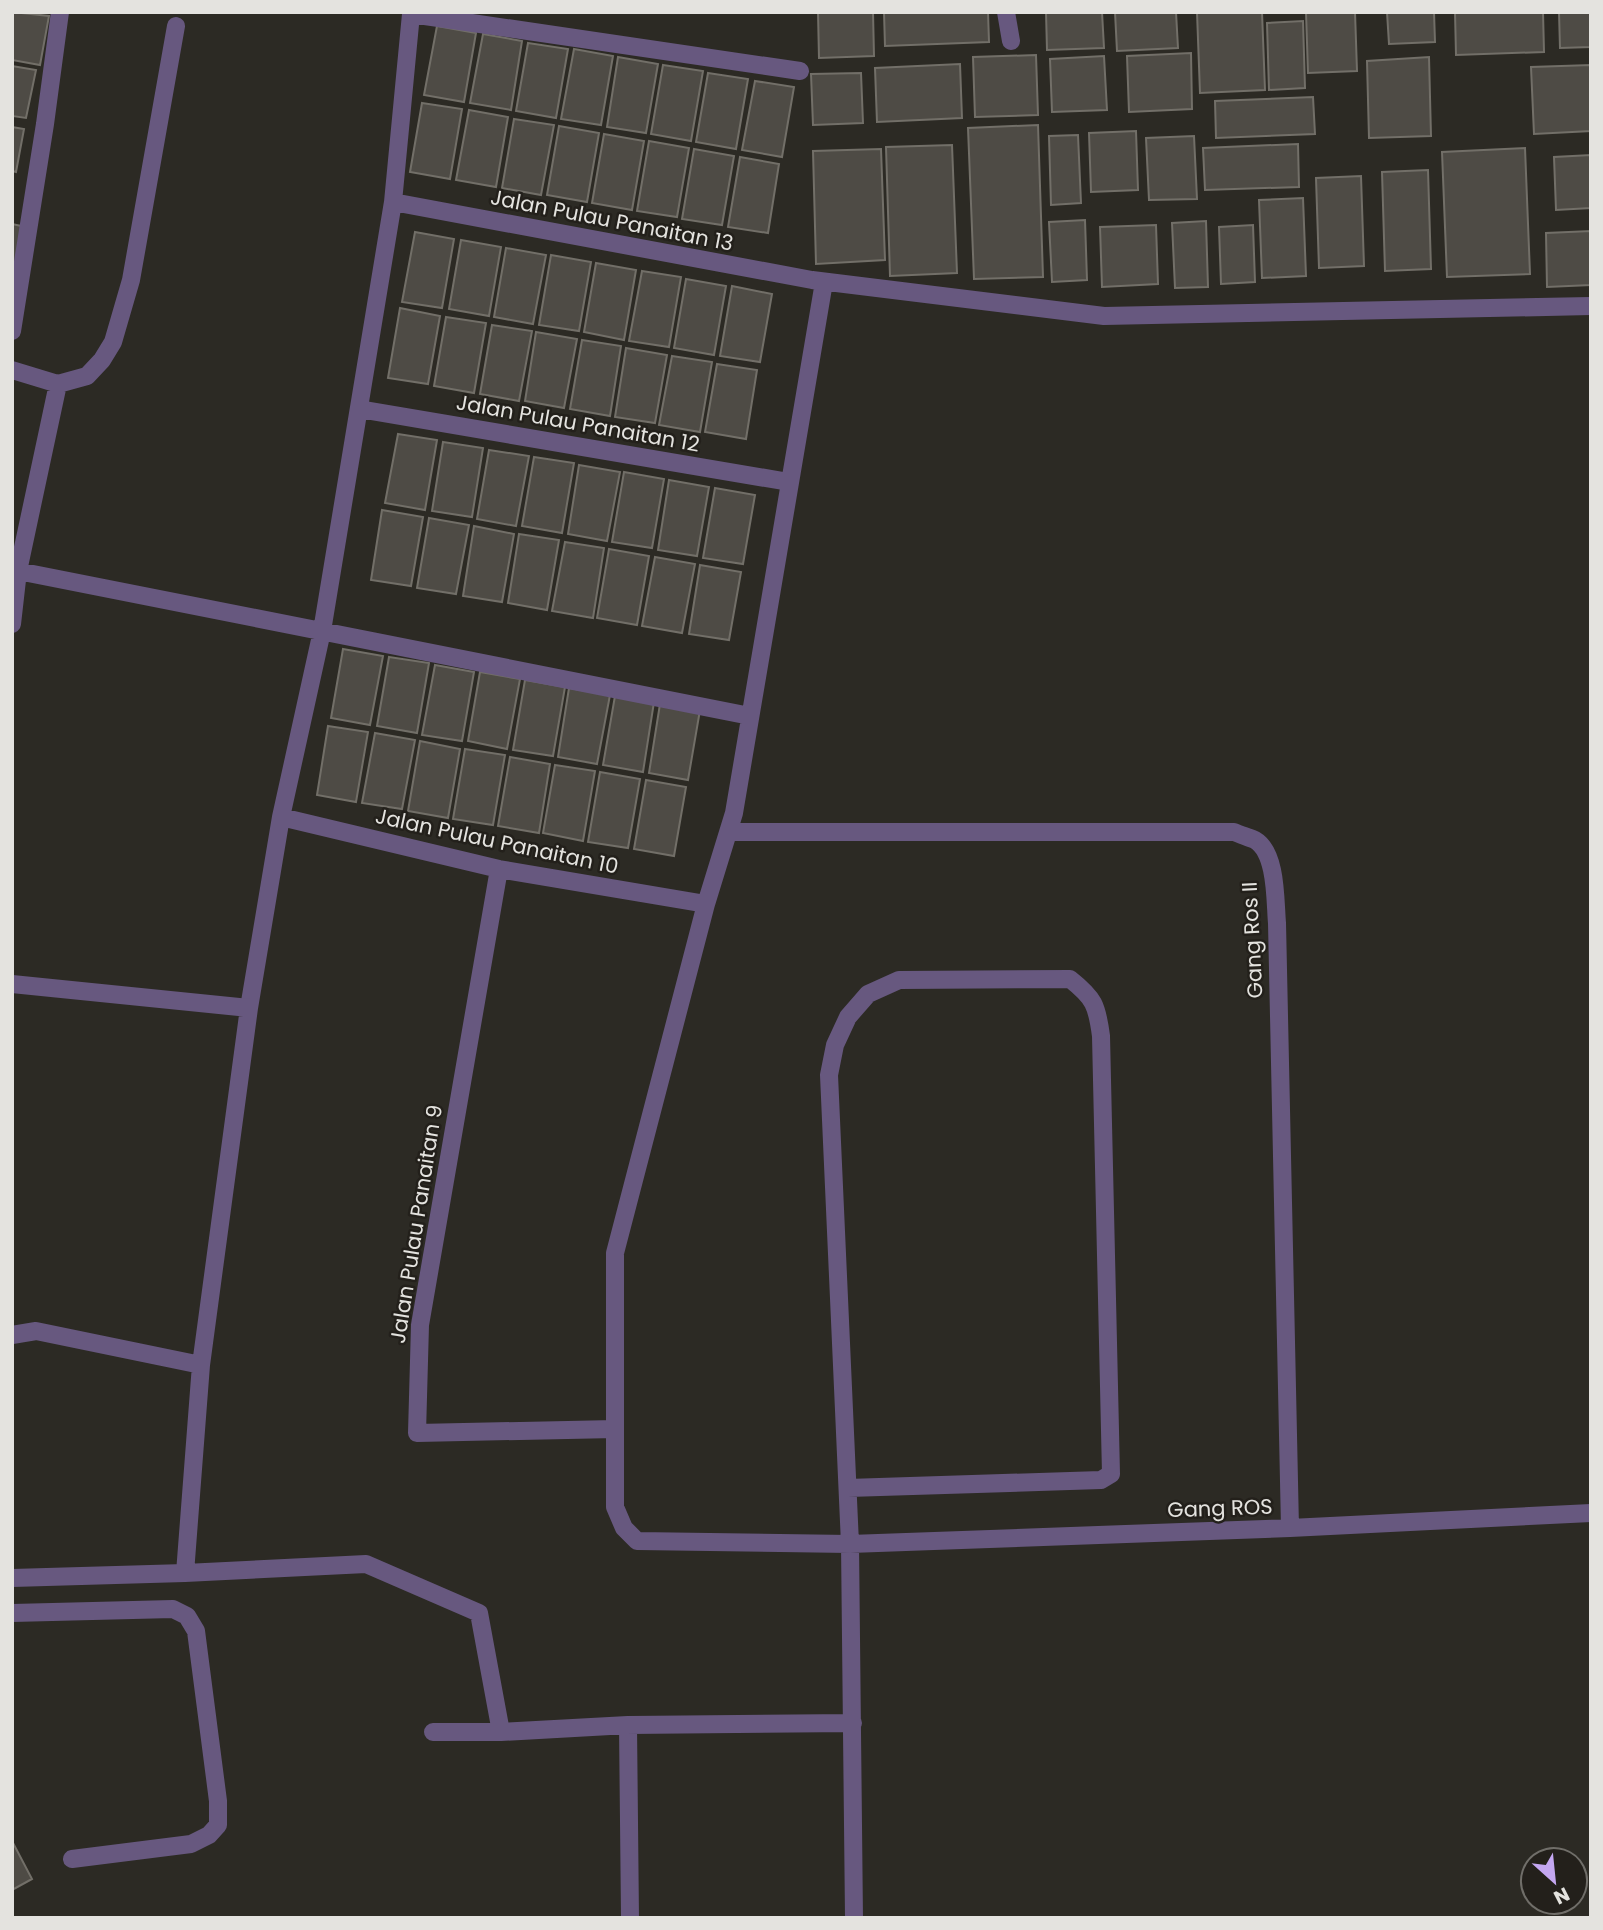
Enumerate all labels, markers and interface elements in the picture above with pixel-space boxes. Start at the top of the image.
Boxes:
street label: Jalan Pulau Panaitan 13 [488,182,736,258]
street label: Jalan Pulau Panaitan 12 [454,387,702,459]
street label: Jalan Pulau Panaitan 10 [373,801,621,881]
street label: Gang Ros II [1234,881,1270,999]
street label: Jalan Pulau Panaitan 9 [383,1103,449,1345]
street label: Gang ROS [1167,1492,1273,1524]
north arrow [1519,1846,1589,1916]
text: N [1549,1880,1574,1911]

